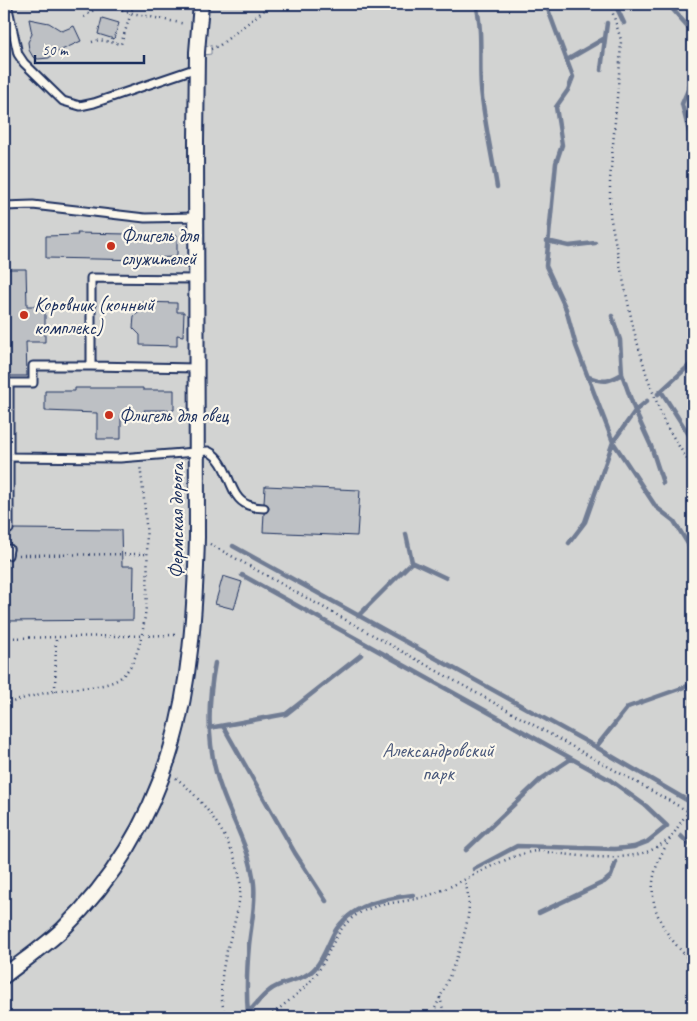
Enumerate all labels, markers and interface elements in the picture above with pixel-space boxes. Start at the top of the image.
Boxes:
scale bar [35,32,144,64]
text: 50 m [42,41,69,60]
place label: Флигель для служителей [121,223,200,271]
marker: Флигель для служителей [105,240,117,252]
place label: Коровник (конный комплекс) [34,292,156,340]
marker: Коровник (конный комплекс) [18,309,30,321]
place label: Флигель для овец [119,403,230,428]
marker: Флигель для овец [103,409,115,421]
street label: Фермская дорога [164,462,189,579]
park label: Александровский парк [382,738,496,786]

